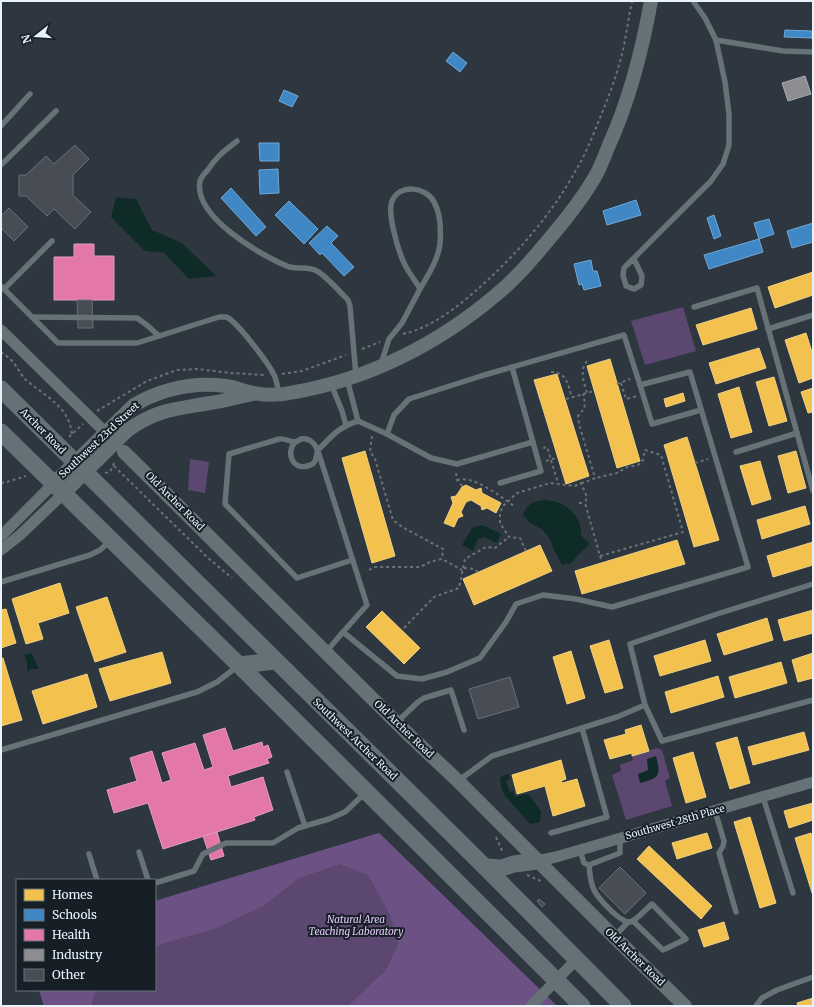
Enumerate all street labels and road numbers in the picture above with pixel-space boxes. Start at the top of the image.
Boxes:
street label: Southwest 23rd Street [56,399,142,481]
street label: Archer Road [17,405,69,457]
street label: Old Archer Road [143,469,207,533]
street label: Southwest Archer Road [310,695,400,783]
street label: Old Archer Road [372,697,436,761]
street label: Southwest 28th Place [624,802,726,842]
street label: Old Archer Road [603,925,667,989]

